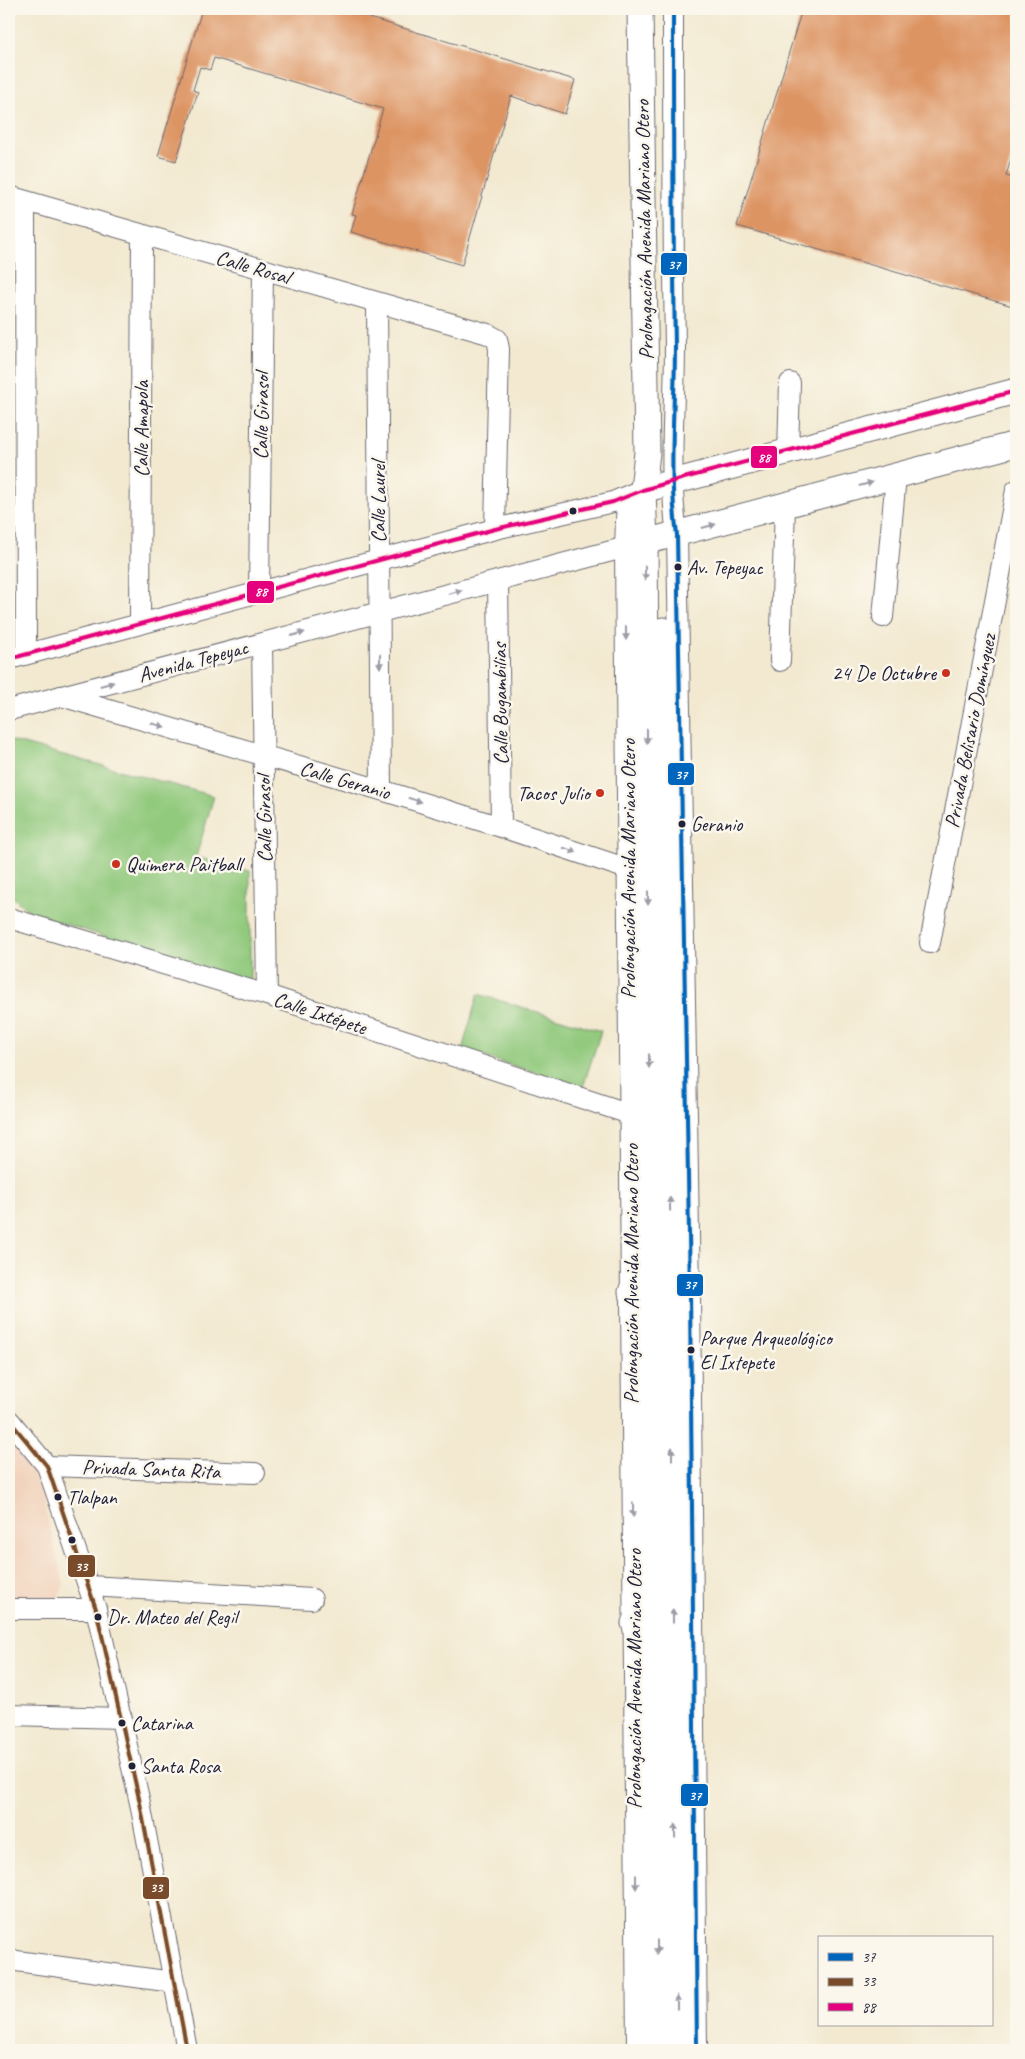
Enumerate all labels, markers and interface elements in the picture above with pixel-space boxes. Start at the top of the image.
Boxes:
street label: Prolongación Avenida Mariano Otero [629,98,659,360]
street label: Calle Rosal [213,244,296,291]
line badge: 37 [660,252,688,276]
text: 37 [668,256,682,273]
street label: Calle Girasol [247,369,275,460]
street label: Calle Amapola [128,379,154,477]
line badge: 88 [750,445,778,469]
text: 88 [758,449,772,466]
street label: Calle Laurel [365,458,391,543]
one-way arrow [859,480,874,488]
unlabelled marker [568,506,578,516]
one-way arrow [702,522,717,530]
place label: Av. Tepeyac [687,555,763,580]
marker: Av. Tepeyac [673,562,683,572]
one-way arrow [641,566,649,582]
line badge: 88 [246,580,275,604]
text: 88 [255,583,269,600]
one-way arrow [447,588,462,596]
one-way arrow [622,625,630,641]
one-way arrow [290,630,305,638]
street label: Privada Belisario Domínguez [938,630,1002,830]
street label: Avenida Tepeyac [135,634,252,688]
street label: Calle Bugambilias [486,641,514,765]
one-way arrow [376,653,384,669]
place label: 24 De Octubre [832,660,937,686]
marker: 24 De Octubre [940,667,952,679]
one-way arrow [99,680,114,688]
one-way arrow [151,721,166,729]
one-way arrow [643,728,651,744]
street label: Prolongación Avenida Mariano Otero [615,737,641,999]
street label: Calle Geranio [297,755,395,806]
line badge: 37 [667,762,695,786]
text: 37 [675,766,689,783]
street label: Calle Girasol [250,772,278,863]
place label: Tacos Julio [517,780,593,806]
marker: Tacos Julio [594,787,606,799]
one-way arrow [408,797,423,805]
place label: Geranio [691,812,743,837]
marker: Geranio [677,819,687,829]
one-way arrow [562,847,577,855]
place label: Quimera Paitball [126,851,245,877]
marker: Quimera Paitball [110,858,122,870]
one-way arrow [644,890,652,906]
street label: Calle Ixtépete [270,986,371,1041]
one-way arrow [646,1053,654,1069]
street label: Prolongación Avenida Mariano Otero [618,1142,644,1404]
one-way arrow [665,1195,673,1211]
line badge: 37 [676,1273,704,1297]
text: 37 [684,1276,698,1293]
place label: Parque Arqueológico El Ixtepete [700,1326,834,1375]
marker: Parque Arqueológico El Ixtepete [686,1345,696,1355]
one-way arrow [668,1445,676,1461]
street label: Privada Santa Rita [81,1454,222,1484]
place label: Tlalpan [67,1485,118,1510]
marker: Tlalpan [53,1492,63,1502]
one-way arrow [629,1502,637,1518]
unlabelled marker [67,1535,77,1545]
street label: Prolongación Avenida Mariano Otero [621,1547,647,1809]
line badge: 33 [67,1554,96,1578]
text: 33 [75,1558,89,1575]
place label: Dr. Mateo del Regil [107,1605,240,1630]
one-way arrow [669,1608,677,1624]
marker: Dr. Mateo del Regil [93,1612,103,1622]
place label: Catarina [131,1711,194,1736]
marker: Catarina [117,1718,127,1728]
place label: Santa Rosa [141,1754,222,1779]
marker: Santa Rosa [127,1761,137,1771]
line badge: 37 [680,1783,709,1807]
text: 37 [689,1787,703,1804]
one-way arrow [671,1823,679,1839]
one-way arrow [632,1874,640,1890]
line badge: 33 [142,1876,170,1900]
text: 33 [150,1879,164,1896]
legend [818,1936,992,2026]
one-way arrow [653,1939,661,1955]
text: 37 [862,1948,877,1967]
text: 33 [862,1972,877,1991]
one-way arrow [673,1993,681,2009]
text: 88 [862,1998,877,2017]

